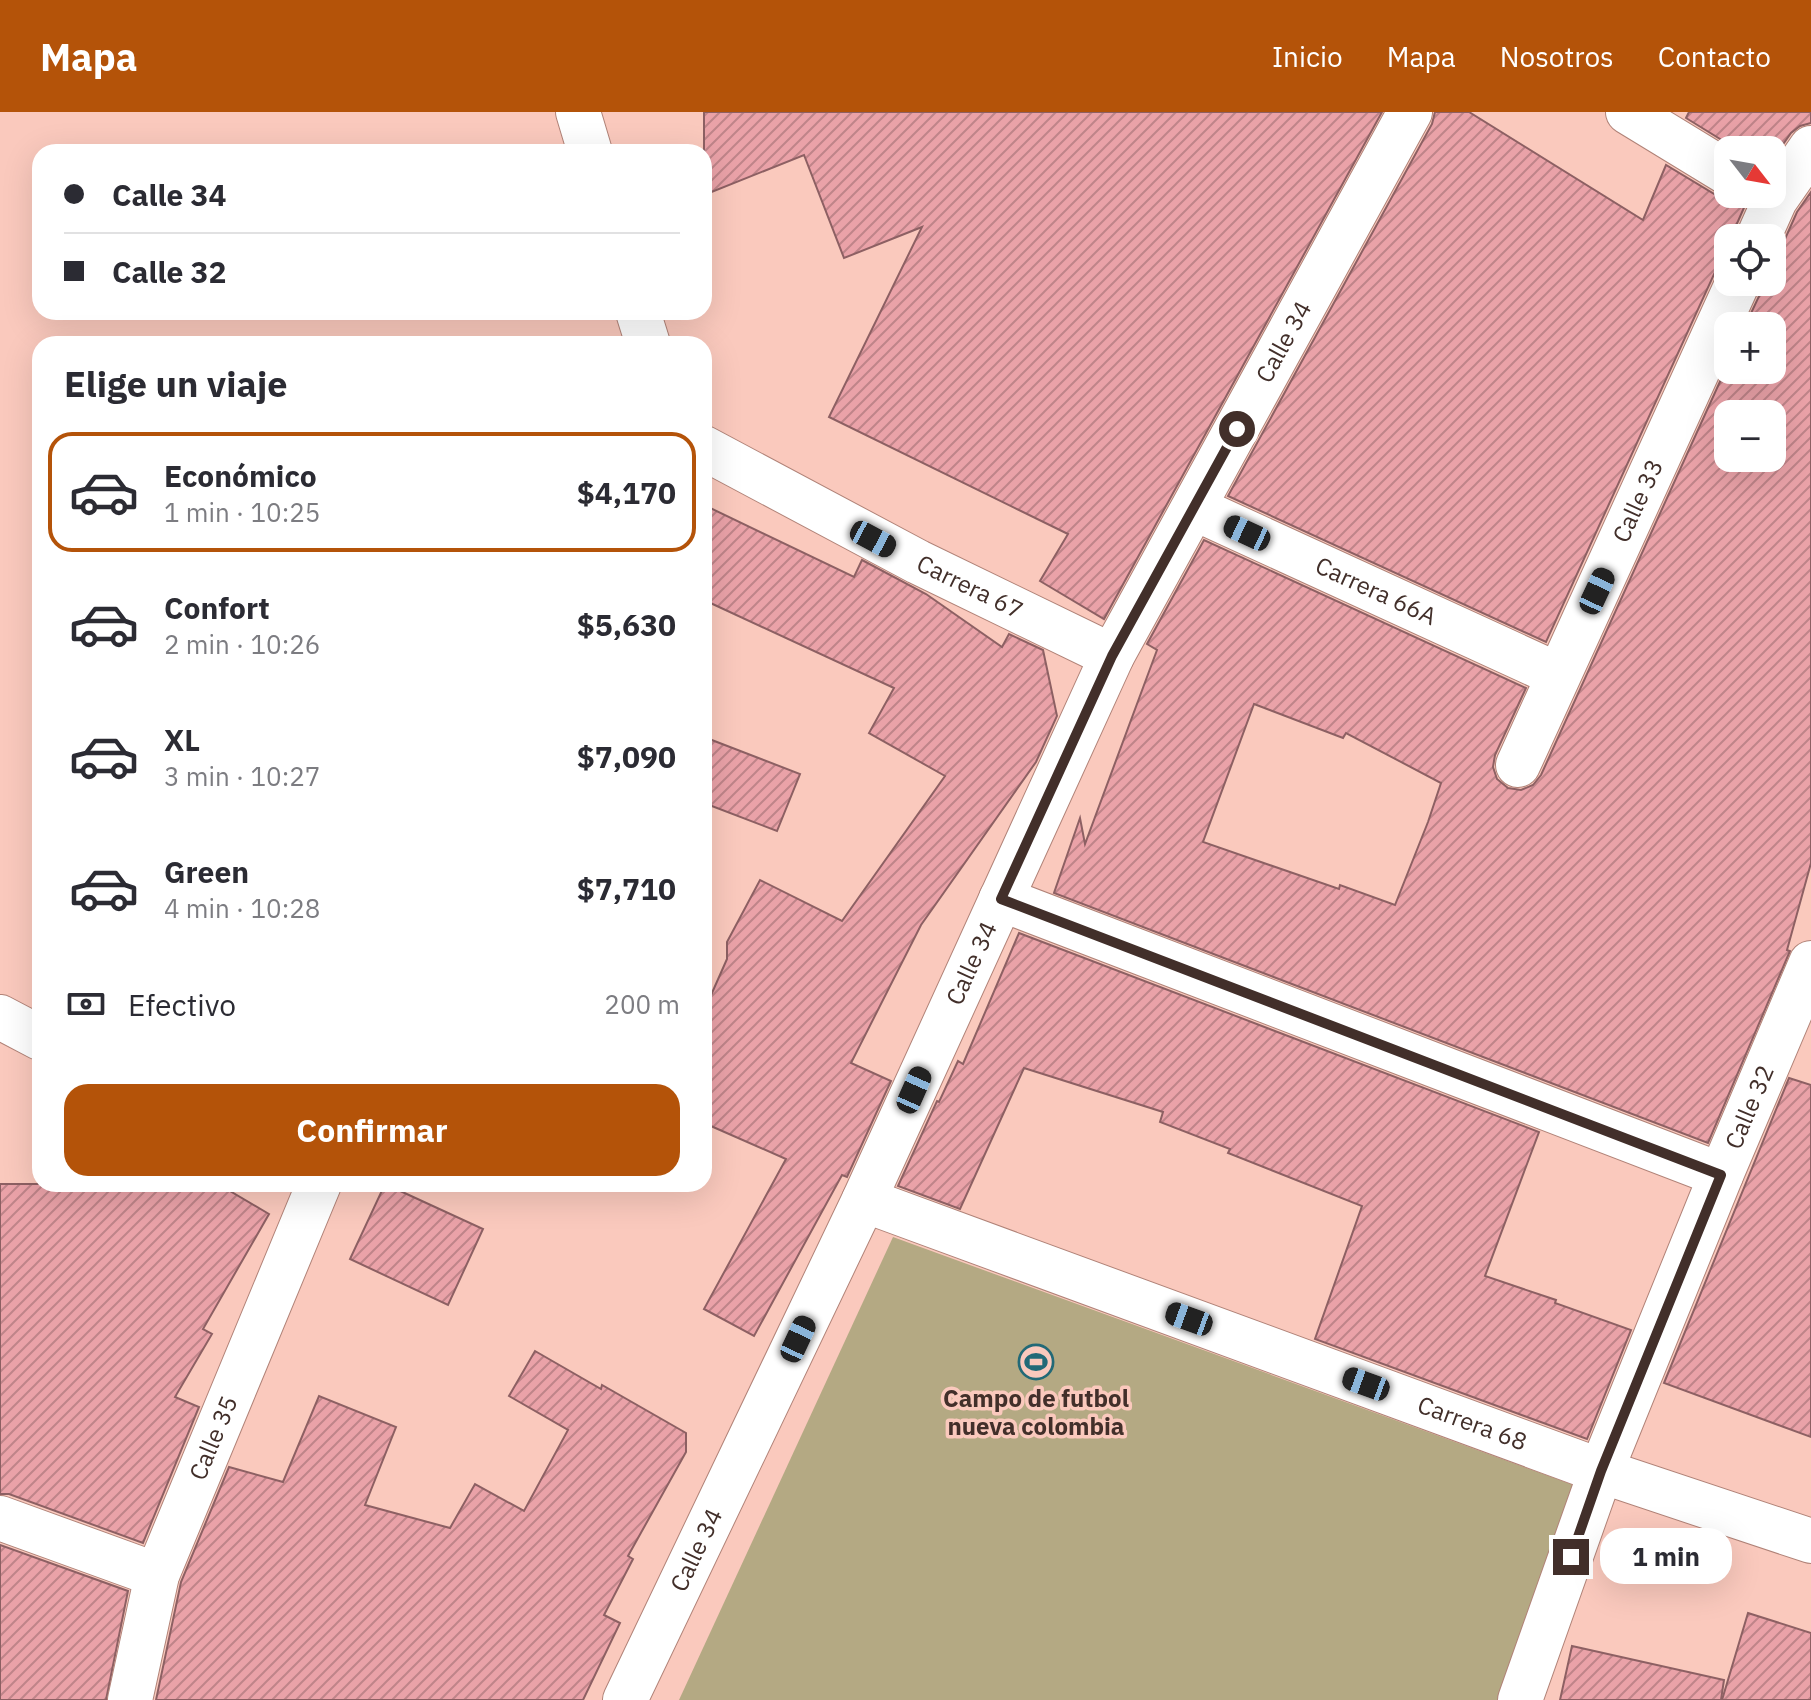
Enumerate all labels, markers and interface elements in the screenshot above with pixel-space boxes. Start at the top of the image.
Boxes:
text: Mapa [40,32,137,81]
text: Inicio [1272,38,1343,75]
text: Mapa [1387,38,1456,75]
text: Nosotros [1500,38,1614,75]
text: Contacto [1658,38,1771,75]
north arrow [1714,136,1786,208]
map controls [1714,136,1786,472]
text: Calle 34 [112,175,226,214]
button: locate [1714,224,1786,296]
text: Calle 32 [112,252,226,291]
street label: Calle 34 [1248,295,1318,388]
button: + [1714,312,1786,384]
text: Elige un viaje [64,360,288,407]
button: − [1714,400,1786,472]
route start [1219,411,1255,447]
street label: Calle 33 [1604,454,1670,548]
icon: car [68,456,140,528]
text: Económico [164,456,317,495]
text: $4,170 [577,473,676,512]
text: 1 min · 10:25 [164,495,320,529]
car [1220,512,1274,554]
car [846,517,900,561]
street label: Carrera 67 [912,547,1029,626]
street label: Carrera 66A [1311,549,1442,632]
car [1576,564,1618,618]
icon: car [68,588,140,660]
text: Confort [164,588,270,627]
text: $5,630 [577,605,676,644]
text: 2 min · 10:26 [164,627,320,661]
icon: car [68,720,140,792]
text: XL [164,720,200,759]
text: $7,090 [577,737,676,776]
text: 3 min · 10:27 [164,759,320,793]
icon: car [68,852,140,924]
text: Green [164,852,249,891]
text: $7,710 [577,869,676,908]
text: 4 min · 10:28 [164,891,320,925]
street label: Calle 34 [938,916,1004,1010]
icon: cash [64,982,108,1026]
text: Efectivo [128,985,236,1024]
text: 200 m [604,987,680,1021]
street label: Calle 32 [1717,1060,1781,1154]
car [893,1063,935,1117]
button: Confirmar [64,1084,680,1176]
car [1162,1300,1216,1338]
car [777,1312,819,1366]
sports icon: Campo de futbol nueva colombia [1017,1343,1055,1381]
car [1339,1365,1393,1403]
place label: Campo de futbol nueva colombia [943,1382,1129,1442]
street label: Carrera 68 [1413,1388,1532,1457]
street label: Calle 35 [181,1391,244,1485]
street label: Calle 34 [662,1503,729,1597]
callout: 1 min [1599,1529,1731,1585]
route end [1553,1539,1589,1575]
text: 1 min [1632,1539,1700,1573]

